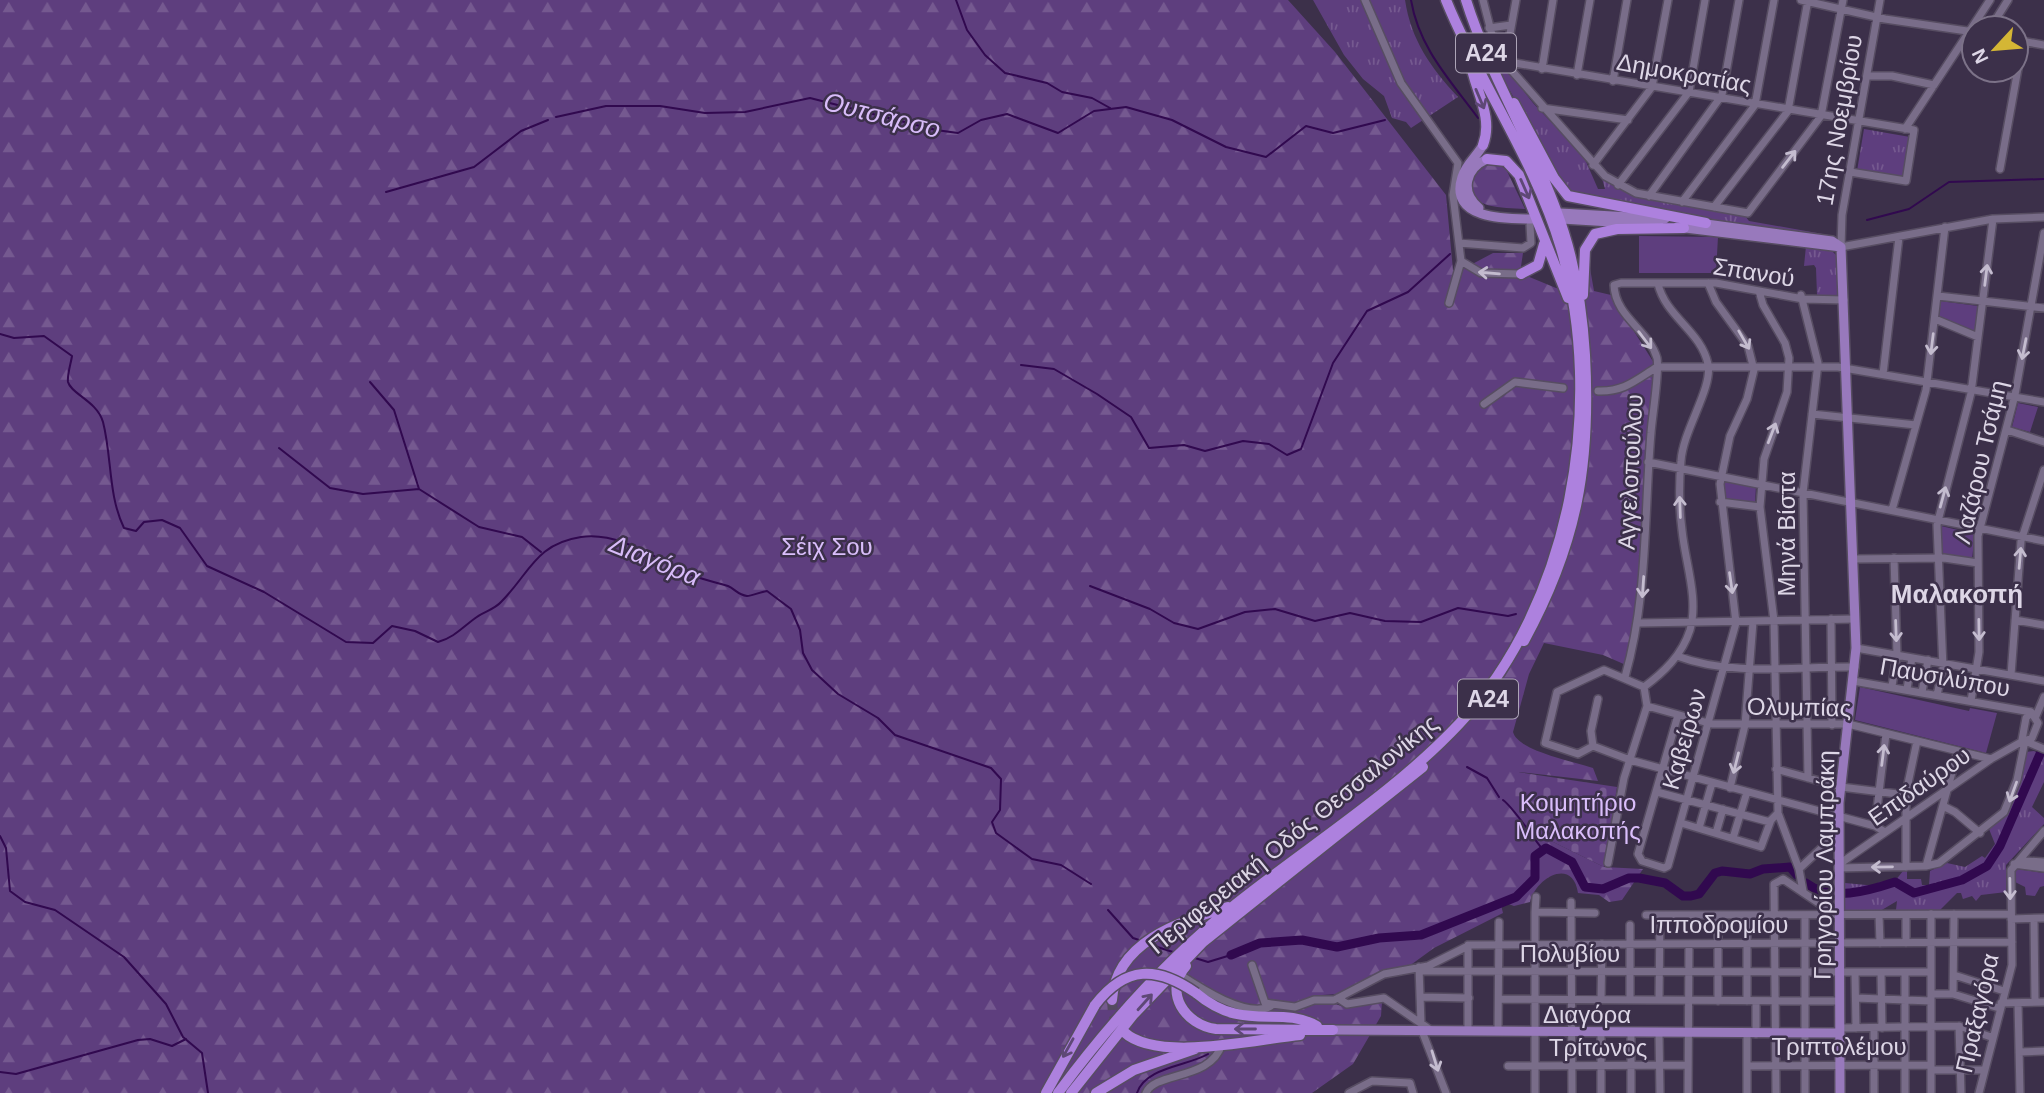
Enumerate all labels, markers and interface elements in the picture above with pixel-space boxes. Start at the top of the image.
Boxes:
north arrow [1960,14,2030,84]
street label: 17ης Νοεμβρίου [1811,33,1867,207]
road number: Α24 [1456,34,1516,72]
text: N [1968,45,1993,67]
street label: Δημοκρατίας [1615,48,1753,98]
water label: Ουτσάρσο [820,86,944,144]
one-way arrow [1474,87,1487,109]
one-way arrow [1782,151,1797,169]
one-way arrow [1519,178,1532,199]
street label: Σπανού [1711,252,1797,292]
one-way arrow [1979,264,1992,286]
one-way arrow [1478,266,1501,279]
one-way arrow [1737,329,1751,349]
one-way arrow [1637,330,1652,348]
one-way arrow [1925,332,1938,355]
one-way arrow [2017,337,2031,360]
street label: Λαζάρου Τσάμη [1948,378,2012,546]
street label: Αγγελοπούλου [1612,394,1648,550]
one-way arrow [1767,422,1780,444]
street label: Μηνά Βίστα [1773,471,1800,597]
one-way arrow [1937,487,1950,509]
one-way arrow [1674,496,1687,519]
water label: Διαγόρα [604,528,706,592]
park label: Σέιχ Σου [781,533,873,560]
one-way arrow [2014,547,2027,570]
one-way arrow [1725,571,1738,594]
one-way arrow [1636,575,1649,598]
district label: Μαλακοπή [1891,579,2023,609]
one-way arrow [1972,618,1986,641]
one-way arrow [1890,619,1903,642]
street label: Παυσιλύπου [1878,652,2012,702]
road number: Α24 [1458,680,1518,719]
street label: Καβείρων [1657,685,1711,793]
street label: Ολυμπίας [1747,693,1851,721]
street label: Περιφερειακή Οδός Θεσσαλονίκης [1143,709,1443,959]
street label: Επιδαύρου [1863,741,1975,831]
one-way arrow [1877,745,1890,767]
street label: Γρηγορίου Λαμπράκη [1808,750,1840,980]
one-way arrow [1729,751,1742,773]
one-way arrow [2006,780,2018,802]
park label: Κοιμητήριο Μαλακοπής [1515,789,1641,844]
one-way arrow [1871,860,1894,874]
one-way arrow [2004,877,2017,900]
street label: Ιπποδρομίου [1650,911,1788,938]
street label: Πολυβίου [1520,940,1620,967]
street label: Πραξαγόρα [1950,951,2004,1075]
one-way arrow [1136,994,1153,1011]
street label: Διαγόρα [1543,1001,1631,1028]
one-way arrow [1233,1022,1256,1036]
street label: Τριπτολέμου [1771,1033,1907,1060]
street label: Τρίτωνος [1549,1034,1647,1061]
one-way arrow [1061,1037,1074,1058]
one-way arrow [1429,1050,1442,1072]

